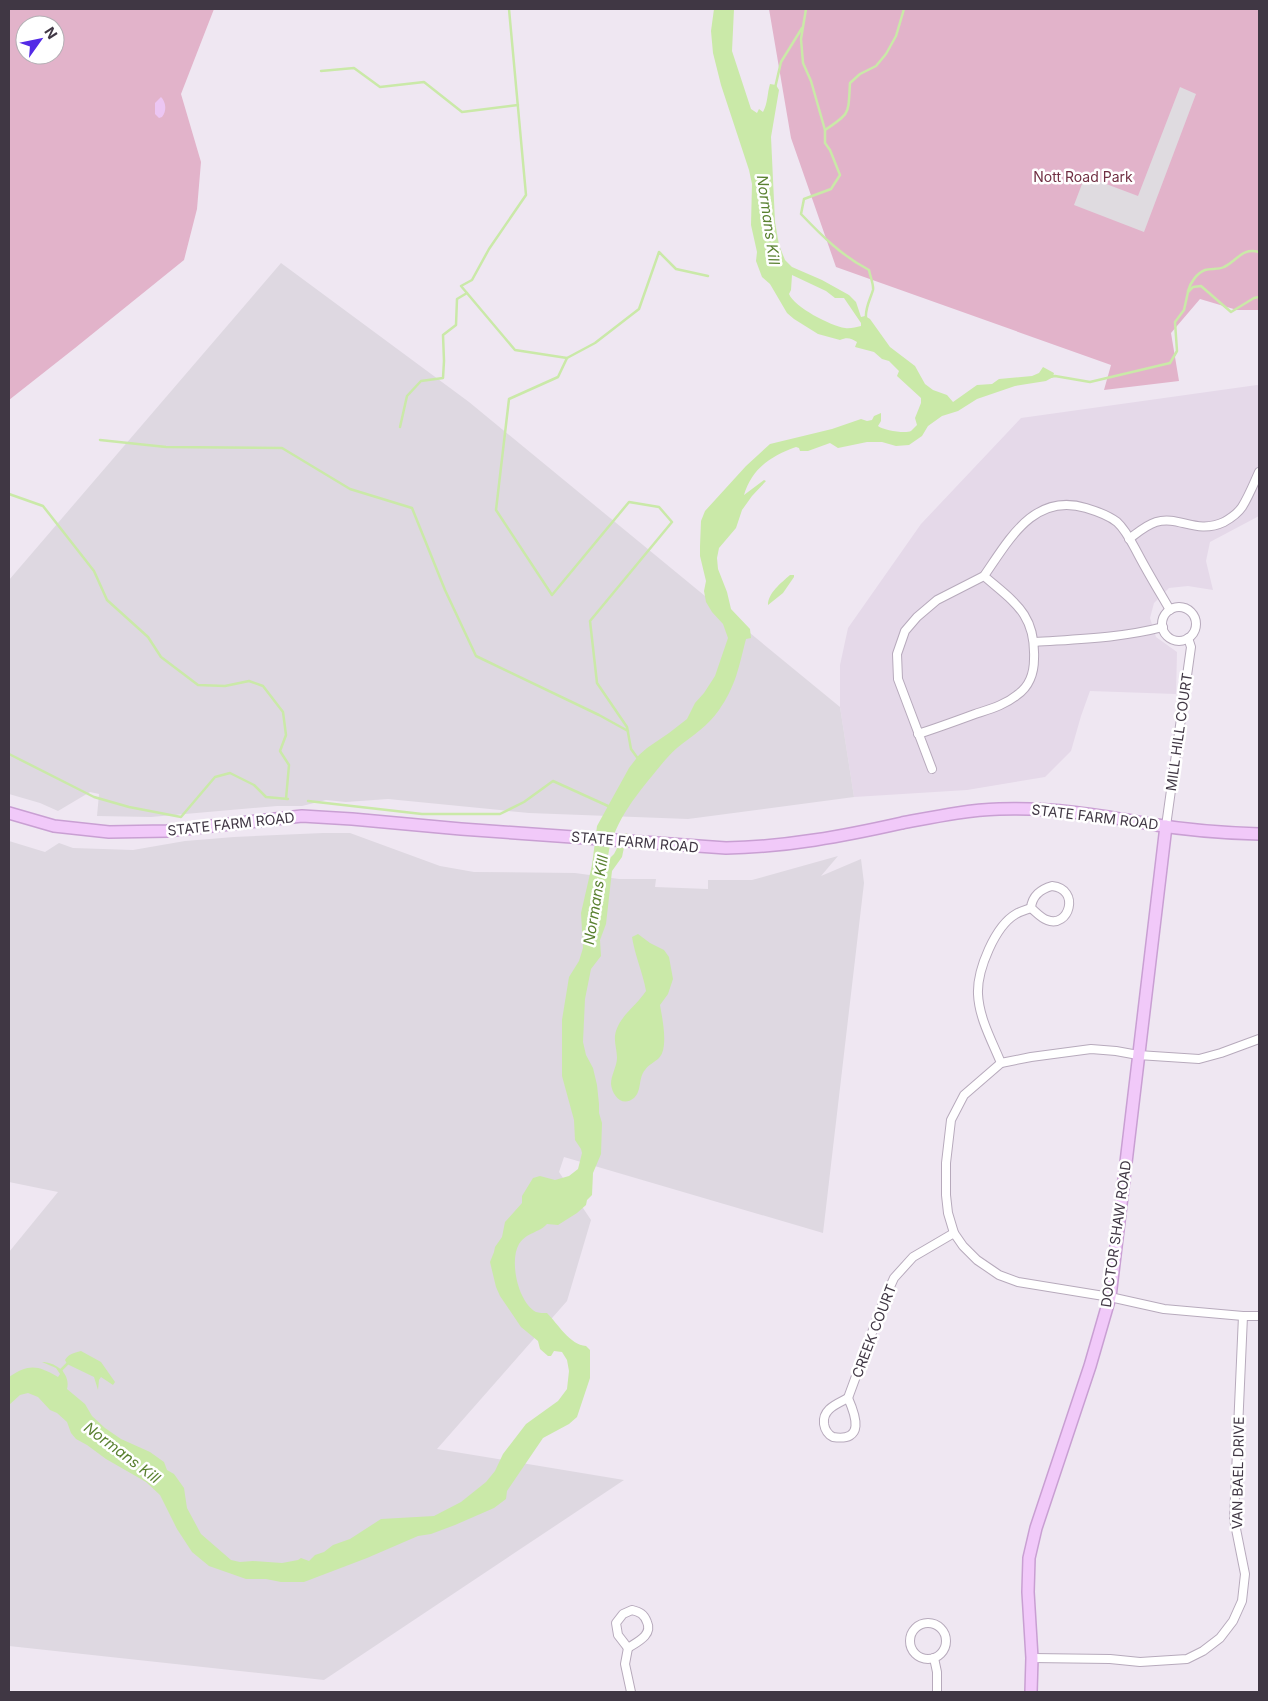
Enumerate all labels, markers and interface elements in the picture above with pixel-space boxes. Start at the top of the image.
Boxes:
north arrow [15,15,65,65]
text: N [41,24,61,42]
park label: Nott Road Park [1033,168,1133,185]
water label: Normans Kill [753,174,784,267]
street label: MILL HILL COURT [1162,672,1195,792]
street label: STATE FARM ROAD [1031,800,1160,833]
street label: STATE FARM ROAD [166,808,295,839]
street label: STATE FARM ROAD [571,827,700,856]
water label: Normans Kill [579,853,612,946]
street label: DOCTOR SHAW ROAD [1097,1159,1134,1309]
street label: CREEK COURT [848,1282,899,1380]
street label: VAN BAEL DRIVE [1228,1416,1247,1530]
water label: Normans Kill [80,1418,165,1488]

